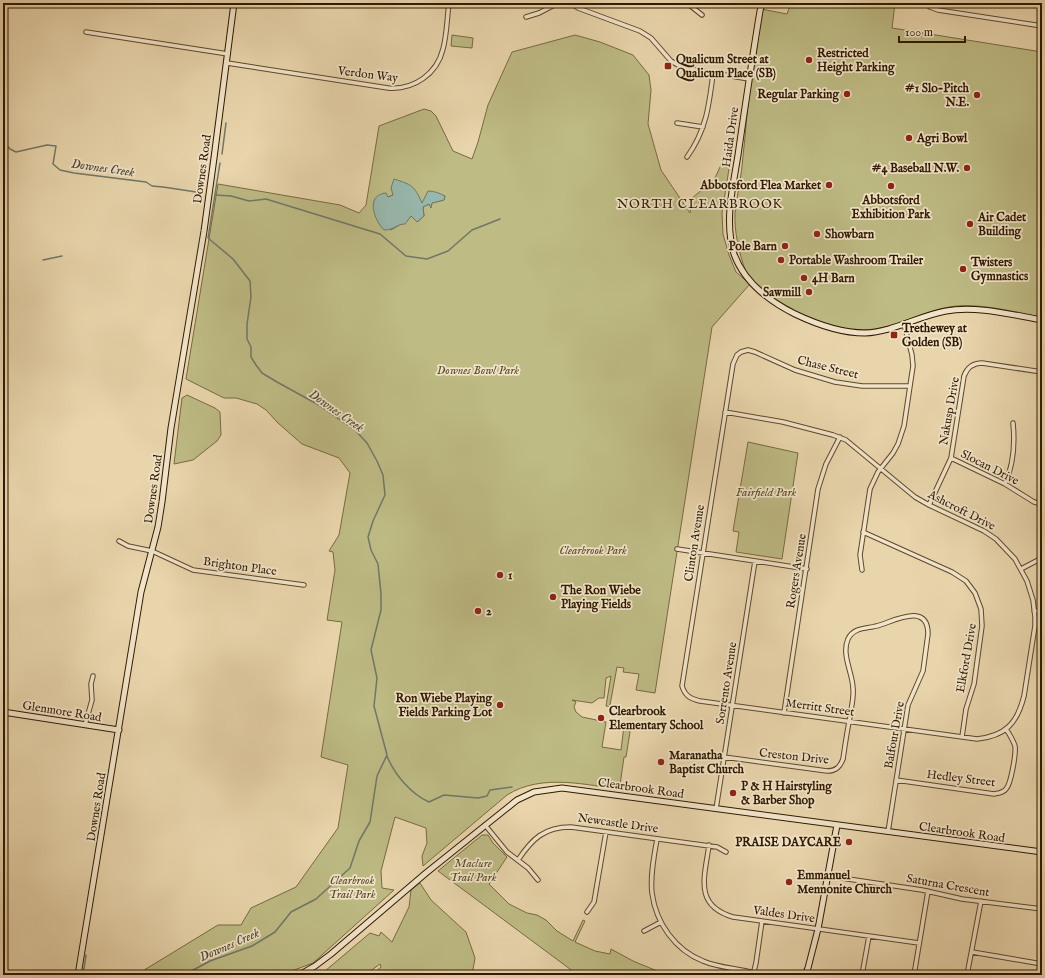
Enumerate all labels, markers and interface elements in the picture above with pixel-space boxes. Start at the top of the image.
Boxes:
scale bar [899,18,965,44]
text: 100 m [905,25,933,40]
place label: Restricted Height Parking [817,46,895,76]
place label: Qualicum Street at Qualicum Place (SB) [676,52,776,82]
marker: Restricted Height Parking [804,55,814,65]
marker: Qualicum Street at Qualicum Place (SB) [663,61,673,71]
street label: Verdon Way [336,63,399,86]
place label: #1 Slo-Pitch N.E. [905,81,970,110]
place label: Regular Parking [757,87,839,103]
marker: Regular Parking [842,89,852,99]
marker: #1 Slo-Pitch N.E. [972,90,982,100]
street label: Haida Drive [719,105,742,168]
place label: Agri Bowl [916,131,968,147]
street label: Downes Road [190,133,215,205]
marker: Agri Bowl [904,133,914,143]
water label: Downes Creek [70,156,136,181]
place label: #4 Baseball N.W. [872,161,959,176]
marker: #4 Baseball N.W. [962,163,972,173]
place label: Abbotsford Flea Market [699,178,822,193]
marker: Abbotsford Flea Market [824,180,834,190]
marker: Abbotsford Exhibition Park [886,181,896,191]
place label: Abbotsford Exhibition Park [852,193,931,222]
district label: NORTH CLEARBROOK [617,196,783,213]
place label: Air Cadet Building [977,210,1027,240]
marker: Air Cadet Building [965,219,975,229]
place label: Showbarn [825,227,875,242]
marker: Showbarn [812,229,822,239]
place label: Pole Barn [729,239,778,254]
marker: Pole Barn [780,241,790,251]
place label: Portable Washroom Trailer [789,253,924,268]
marker: Portable Washroom Trailer [776,255,786,265]
place label: Twisters Gymnastics [970,255,1029,285]
marker: Twisters Gymnastics [958,264,968,274]
place label: 4H Barn [812,271,855,286]
marker: 4H Barn [799,273,809,283]
place label: Sawmill [763,285,802,300]
marker: Sawmill [804,287,814,297]
place label: Trethewey at Golden (SB) [901,321,968,350]
marker: Trethewey at Golden (SB) [889,330,899,340]
street label: Chase Street [796,353,860,382]
park label: Downes Bowl Park [437,363,519,378]
street label: Nakusp Drive [936,375,964,447]
water label: Downes Creek [305,386,368,437]
street label: Slocan Drive [958,446,1022,489]
street label: Downes Road [141,453,166,525]
park label: Fairfield Park [736,485,797,500]
street label: Ashcroft Drive [925,487,998,534]
street label: Clinton Avenue [681,503,708,583]
street label: Rogers Avenue [783,532,810,610]
park label: Clearbrook Park [559,543,627,558]
street label: Brighton Place [202,554,278,579]
place label: 1 [508,568,513,583]
marker: 1 [495,570,505,580]
place label: The Ron Wiebe Playing Fields [560,583,641,613]
marker: The Ron Wiebe Playing Fields [548,592,558,602]
place label: 2 [486,604,492,619]
marker: 2 [473,606,483,616]
street label: Elkford Drive [953,622,980,694]
street label: Sorrento Avenue [713,640,740,725]
place label: Ron Wiebe Playing Fields Parking Lot [396,691,493,721]
street label: Merritt Street [785,695,855,720]
street label: Glenmore Road [21,698,103,725]
marker: Ron Wiebe Playing Fields Parking Lot [495,700,505,710]
street label: Balfour Drive [881,700,908,770]
place label: Clearbrook Elementary School [609,704,704,734]
marker: Clearbrook Elementary School [596,713,606,723]
street label: Creston Drive [758,745,830,768]
place label: Maranatha Baptist Church [669,748,745,778]
marker: Maranatha Baptist Church [656,757,666,767]
street label: Hedley Street [926,767,996,790]
street label: Downes Road [84,771,109,843]
street label: Clearbrook Road [597,775,686,802]
place label: P & H Hairstyling & Barber Shop [741,779,832,809]
marker: P & H Hairstyling & Barber Shop [728,788,738,798]
street label: Newcastle Drive [577,810,660,837]
street label: Clearbrook Road [918,819,1007,846]
place label: PRAISE DAYCARE [735,835,842,850]
marker: PRAISE DAYCARE [844,837,854,847]
park label: Maclure Trail Park [450,856,497,885]
place label: Emmanuel Mennonite Church [797,868,892,897]
street label: Saturna Crescent [905,871,991,900]
park label: Clearbrook Trail Park [329,873,376,902]
marker: Emmanuel Mennonite Church [784,877,794,887]
street label: Valdes Drive [751,903,816,926]
water label: Downes Creek [197,924,263,966]

